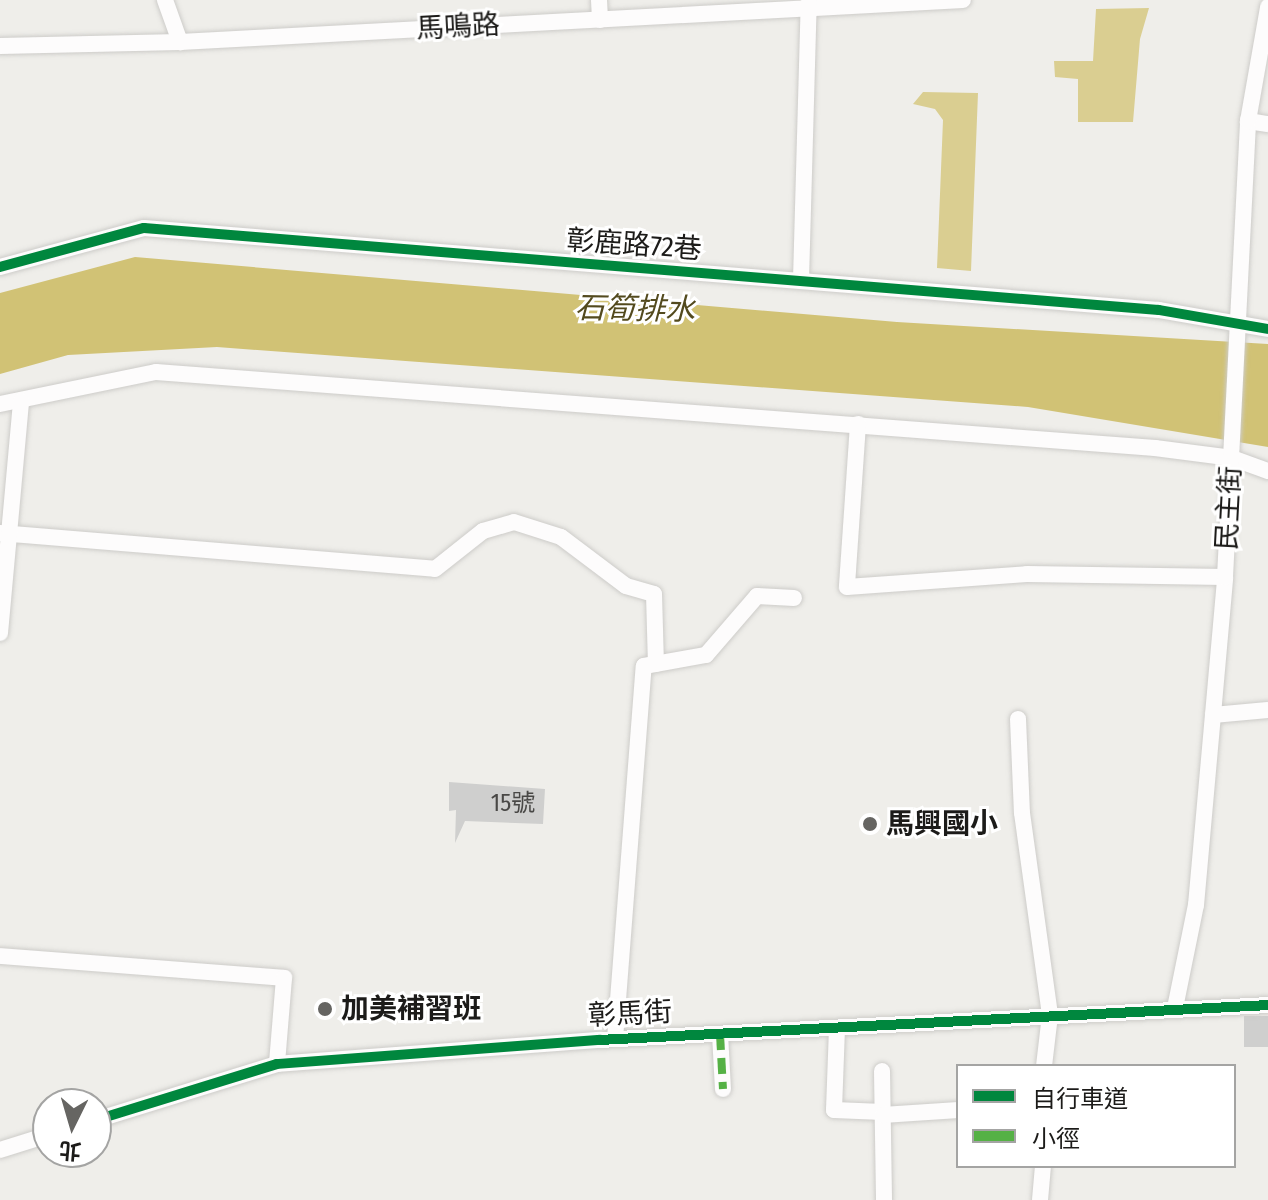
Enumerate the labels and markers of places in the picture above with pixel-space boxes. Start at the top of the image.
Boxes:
place label: 馬興國小 [886,807,998,841]
marker: 馬興國小 [861,815,879,833]
place label: 加美補習班 [341,992,481,1026]
marker: 加美補習班 [316,1000,334,1018]

